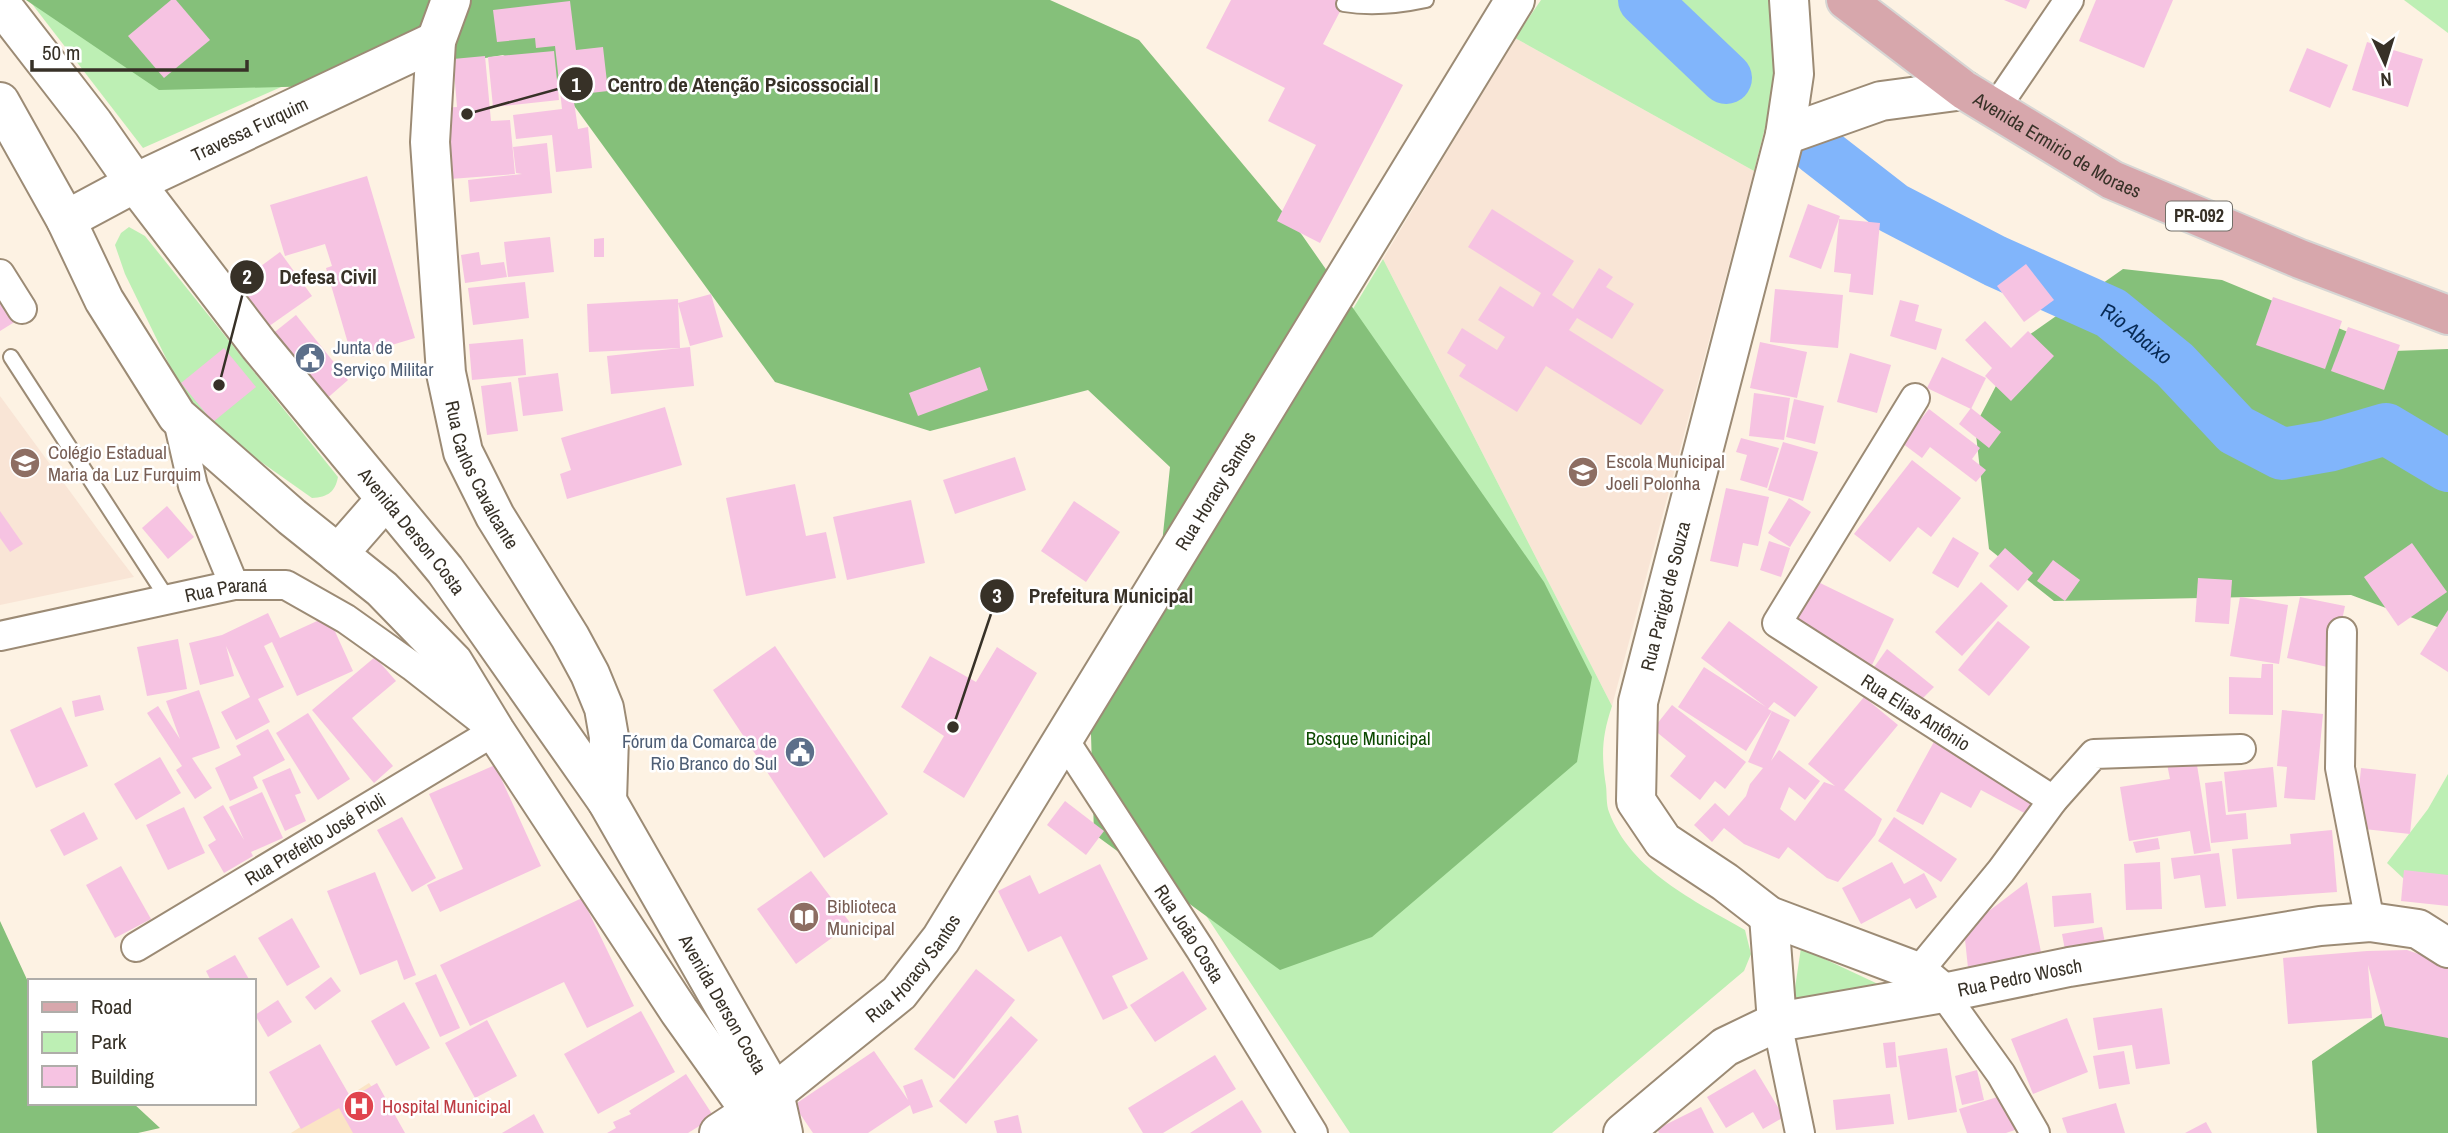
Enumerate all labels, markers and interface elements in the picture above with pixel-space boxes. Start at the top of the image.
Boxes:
scale bar [32,28,247,72]
north arrow [2350,28,2420,98]
text: 50 m [42,38,80,67]
callout: Centro de Atenção Psicossocial I [558,63,893,105]
text: N [2380,67,2393,93]
text: 1 [571,70,581,99]
text: Centro de Atenção Psicossocial I [607,70,879,99]
street label: Avenida Ermirio de Moraes [1968,85,2145,204]
street label: Travessa Furquim [187,90,312,168]
road number: PR-092 [2166,202,2232,230]
callout: Defesa Civil [230,256,391,298]
text: 2 [242,262,252,291]
text: Defesa Civil [279,262,377,291]
water label: Rio Abaixo [2097,295,2178,371]
place label: Junta de Serviço Militar [333,334,434,382]
public building icon: Junta de Serviço Militar [293,341,327,375]
street label: Rua Carlos Cavalcante [439,398,525,554]
street label: Rua Horacy Santos [1169,426,1261,555]
place label: Colégio Estadual Maria da Luz Furquim [48,439,201,487]
school or university icon: Colégio Estadual Maria da Luz Furquim [8,446,42,480]
place label: Escola Municipal Joeli Polonha [1606,448,1725,496]
school or university icon: Escola Municipal Joeli Polonha [1566,455,1600,489]
street label: Avenida Derson Costa [352,461,472,600]
street label: Rua Parigot de Souza [1634,518,1696,674]
street label: Rua Paraná [182,572,267,608]
callout: Prefeitura Municipal [979,575,1207,617]
text: 3 [992,581,1002,610]
text: Prefeitura Municipal [1029,581,1193,610]
street label: Rua Elias Antônio [1856,667,1976,757]
park label: Bosque Municipal [1306,725,1430,751]
place label: Fórum da Comarca de Rio Branco do Sul [622,728,777,776]
public building icon: Fórum da Comarca de Rio Branco do Sul [783,735,817,769]
street label: Rua Prefeito José Pioli [240,787,390,891]
street label: Rua João Costa [1149,879,1231,988]
place label: Biblioteca Municipal [827,893,897,941]
library icon: Biblioteca Municipal [787,900,821,934]
street label: Rua Horacy Santos [860,909,966,1028]
street label: Avenida Derson Costa [672,929,773,1079]
street label: Rua Pedro Wosch [1955,952,2084,1003]
legend [28,979,256,1105]
text: Road [91,992,132,1021]
text: Park [91,1027,127,1056]
text: Building [91,1062,155,1091]
hospital icon: Hospital Municipal [342,1089,376,1123]
place label: Hospital Municipal [382,1093,511,1119]

